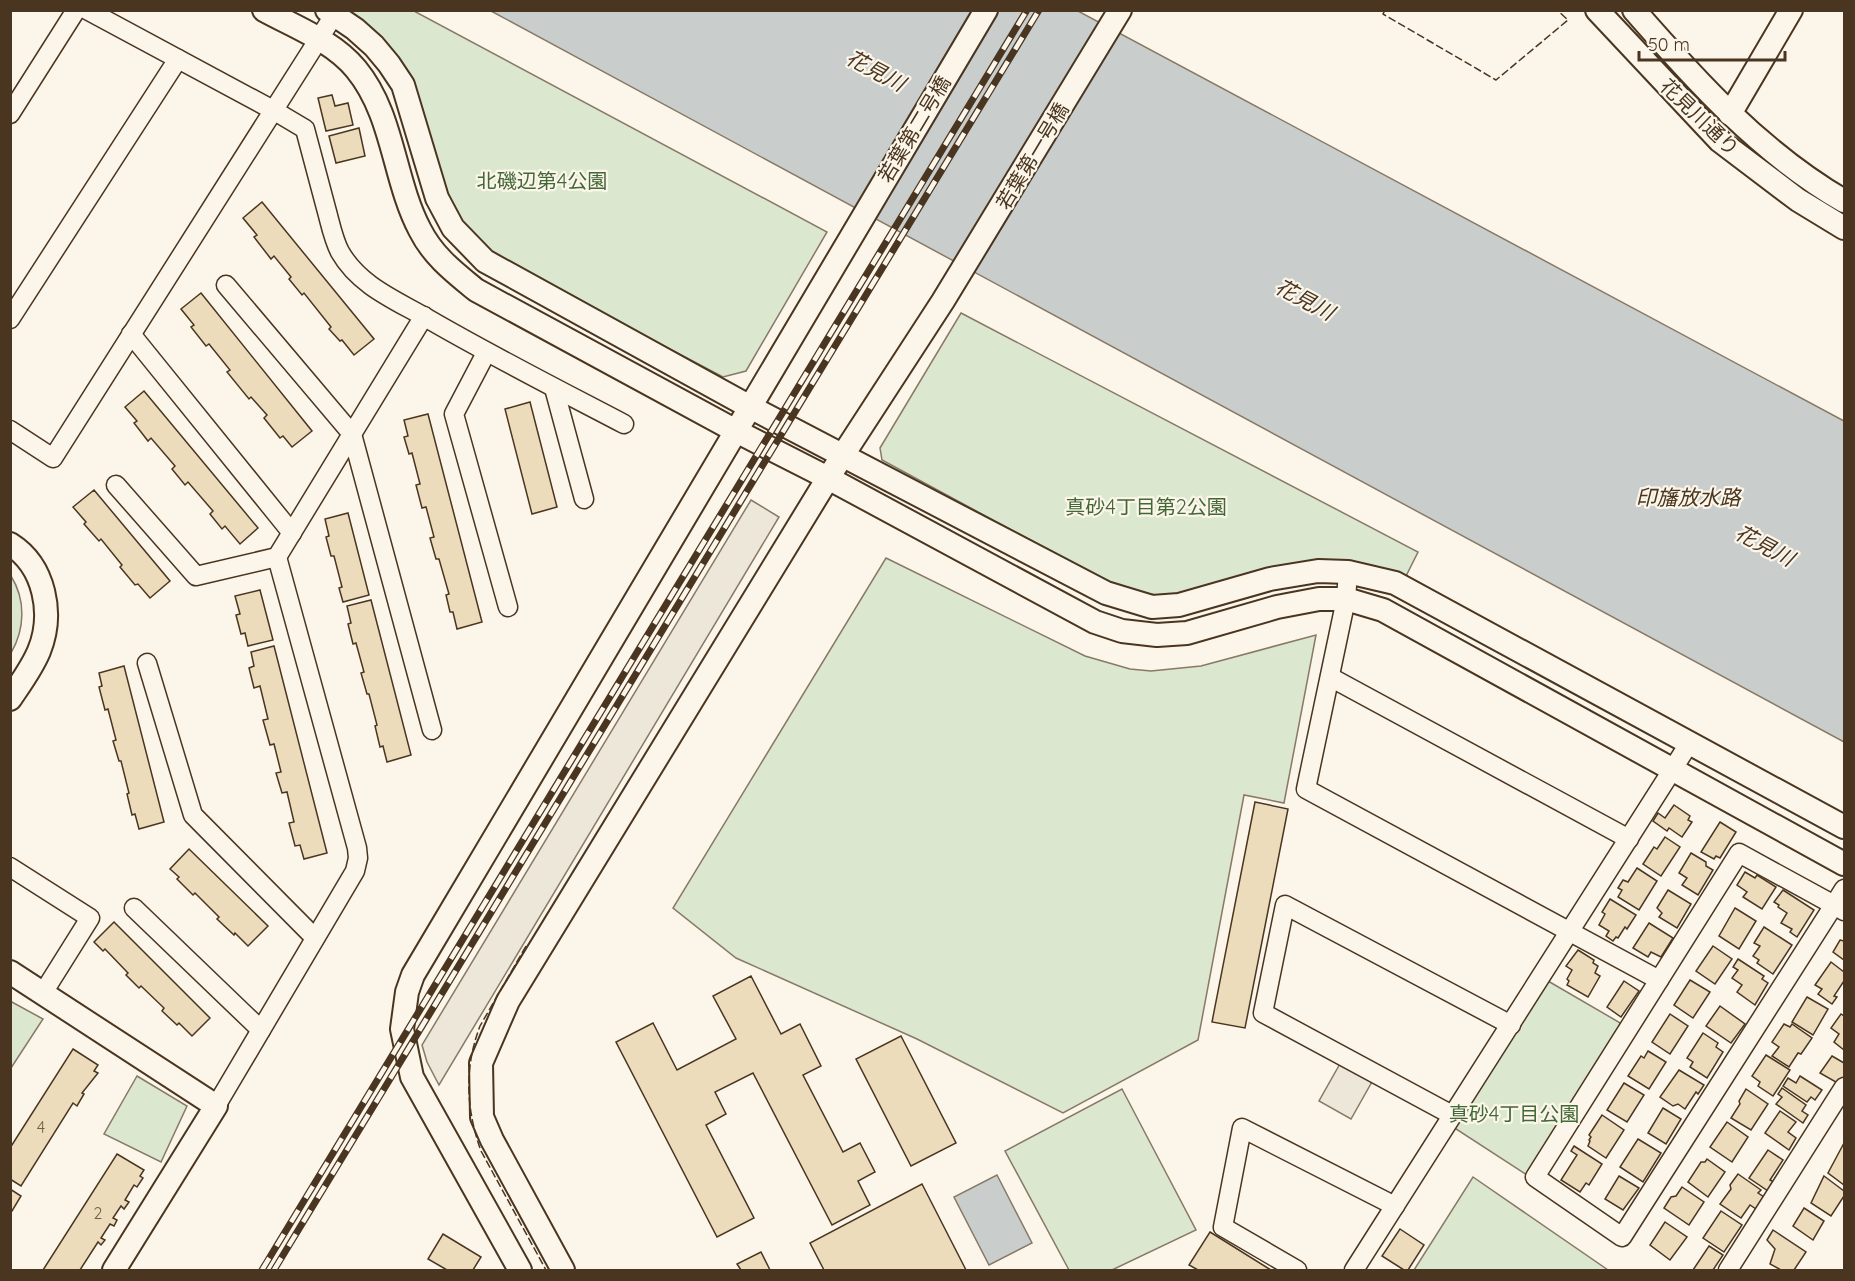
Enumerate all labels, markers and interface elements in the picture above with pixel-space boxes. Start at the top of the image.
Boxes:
scale bar [1639,24,1784,62]
text: 50 m [1648,33,1690,56]
water label: 花見川 [842,44,912,97]
street label: 若葉第二号橋 [872,71,956,187]
street label: 花見川通り [1655,73,1745,161]
street label: 若葉第一号橋 [990,98,1074,214]
park label: 北磯辺第4公園 [477,168,607,193]
water label: 花見川 [1271,273,1341,326]
water label: 印旛放水路 [1636,484,1742,510]
park label: 真砂4丁目第2公園 [1065,494,1227,519]
water label: 花見川 [1731,519,1801,572]
park label: 真砂4丁目公園 [1449,1101,1579,1126]
house number: 4 [37,1117,45,1137]
house number: 2 [94,1203,103,1223]

